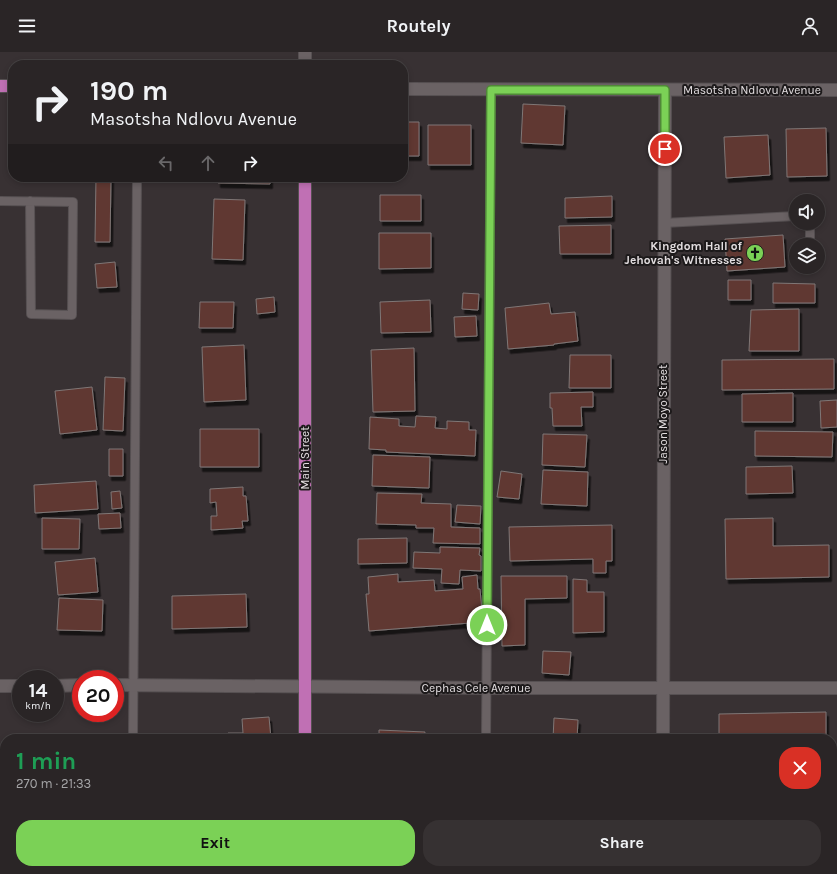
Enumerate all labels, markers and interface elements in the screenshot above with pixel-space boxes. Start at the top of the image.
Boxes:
icon: menu [16,15,38,37]
text: Routely [386,15,451,37]
icon: person [799,15,821,37]
text: 190 m [90,74,168,107]
icon: right [24,76,76,128]
street label: Masotsha Ndlovu Avenue [683,83,821,97]
text: Masotsha Ndlovu Avenue [90,108,297,130]
pin [648,132,682,166]
icon: arrive [654,138,676,160]
icon: left [155,152,177,174]
icon: ahead [197,152,219,174]
icon: right [239,152,261,174]
map controls [789,194,825,274]
button: sound [789,194,825,230]
button: layers [789,238,825,274]
place label: Kingdom Hall of Jehovah's Witnesses [625,239,743,267]
church icon: Kingdom Hall of Jehovah's Witnesses [745,243,765,263]
street label: Jason Moyo Street [656,364,670,464]
street label: Main Street [298,426,312,490]
position arrow [466,604,508,646]
speed limit sign: 20 [72,670,124,722]
text: 14 [28,679,48,702]
street label: Cephas Cele Avenue [422,681,530,695]
text: km/h [25,700,51,712]
text: 1 min [16,747,76,775]
button: close [779,747,821,789]
text: 270 m · 21:33 [16,776,91,791]
button: Exit [16,820,415,866]
button: Share [423,820,821,866]

